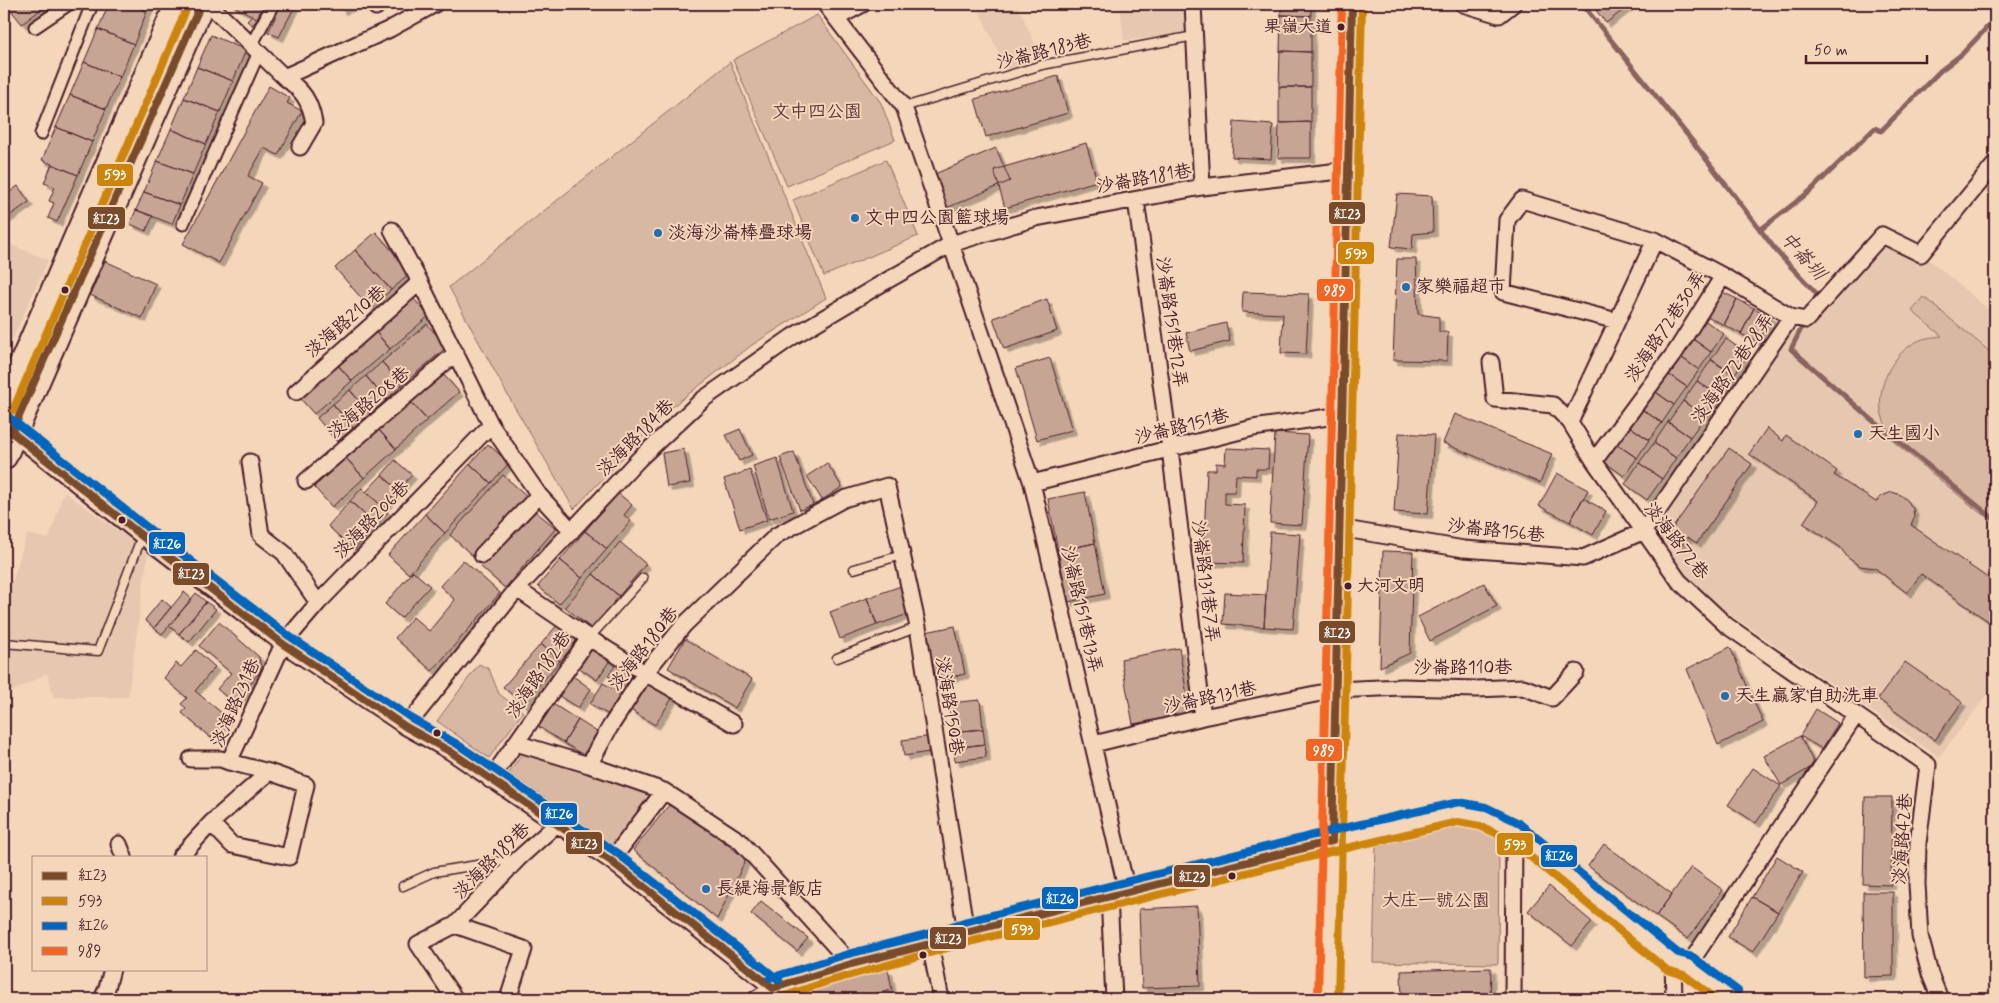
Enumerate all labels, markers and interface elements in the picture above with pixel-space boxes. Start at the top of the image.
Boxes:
place label: 果嶺大道 [1264,16,1332,38]
marker: 果嶺大道 [1336,22,1346,32]
street label: 沙崙路183巷 [994,29,1094,75]
scale bar [1806,32,1928,64]
text: 50 m [1814,41,1848,61]
park label: 文中四公園 [772,100,862,124]
street label: 沙崙路181巷 [1094,159,1194,199]
line badge: 593 [96,163,134,187]
text: 593 [104,166,127,184]
line badge: 紅23 [1328,201,1366,225]
text: 紅23 [1334,205,1360,223]
line badge: 紅23 [87,206,126,230]
place label: 文中四公園籃球場 [865,206,1009,230]
text: 紅23 [93,210,119,228]
marker: 文中四公園籃球場 [849,212,861,224]
place label: 淡海沙崙棒疊球場 [668,221,812,245]
water label: 中崙圳 [1775,226,1833,287]
marker: 淡海沙崙棒疊球場 [652,227,664,239]
line badge: 593 [1337,241,1375,265]
text: 593 [1345,245,1368,263]
street label: 沙崙路151巷12弄 [1150,255,1192,389]
street label: 淡海路72巷30弄 [1620,267,1712,387]
place label: 家樂福超市 [1416,275,1506,299]
line badge: 989 [1316,278,1354,302]
street label: 淡海路210巷 [301,280,391,364]
marker: 家樂福超市 [1400,281,1412,293]
text: 989 [1324,282,1346,300]
unlabelled marker [60,285,70,295]
street label: 淡海路72巷28弄 [1686,309,1780,429]
street label: 淡海路208巷 [323,361,415,445]
street label: 淡海路184巷 [592,394,680,482]
street label: 沙崙路151巷 [1132,404,1232,450]
place label: 天生國小 [1868,422,1940,446]
marker: 天生國小 [1852,428,1864,440]
street label: 淡海路206巷 [329,476,415,564]
street label: 淡海路72巷 [1638,497,1714,585]
street label: 沙崙路156巷 [1446,514,1546,548]
unlabelled marker [117,515,127,525]
street label: 沙崙路131巷7弄 [1186,518,1224,644]
line badge: 紅26 [148,531,186,555]
text: 紅26 [153,535,182,553]
street label: 沙崙路151巷13弄 [1055,543,1107,675]
line badge: 紅23 [172,562,210,586]
text: 紅23 [178,565,204,583]
place label: 大河文明 [1357,575,1425,597]
marker: 大河文明 [1343,581,1353,591]
street label: 淡海路180巷 [604,602,684,696]
line badge: 紅23 [1318,620,1356,644]
text: 紅23 [1324,624,1350,642]
street label: 淡海路182巷 [501,627,577,723]
street label: 淡海路231巷 [206,655,266,751]
street label: 淡海路150巷 [929,655,969,757]
street label: 沙崙路110巷 [1414,656,1512,680]
street label: 沙崙路131巷 [1161,676,1259,720]
place label: 天生贏家自助洗車 [1735,684,1879,708]
marker: 天生贏家自助洗車 [1719,690,1731,702]
unlabelled marker [432,728,442,738]
line badge: 989 [1305,738,1343,762]
text: 989 [1313,742,1335,760]
street label: 淡海路42巷 [1888,792,1918,886]
line badge: 紅26 [540,802,578,826]
text: 紅26 [545,805,574,823]
street label: 淡海路189巷 [448,817,536,905]
line badge: 紅23 [565,831,603,855]
line badge: 593 [1496,832,1534,856]
text: 紅23 [571,835,597,853]
text: 593 [1504,836,1527,854]
line badge: 紅26 [1540,844,1578,868]
text: 紅26 [1545,847,1574,865]
legend [32,856,208,970]
line badge: 紅23 [1173,864,1211,888]
text: 紅23 [78,866,107,886]
text: 紅23 [1179,868,1205,886]
unlabelled marker [1227,871,1237,881]
place label: 長緹海景飯店 [716,877,824,901]
marker: 長緹海景飯店 [700,883,712,895]
line badge: 紅26 [1041,886,1079,910]
park label: 大庄一號公園 [1382,889,1490,913]
text: 紅26 [1046,890,1075,908]
text: 593 [78,892,102,912]
text: 紅26 [78,916,109,936]
line badge: 593 [1003,917,1041,941]
text: 593 [1011,921,1034,939]
line badge: 紅23 [929,926,967,950]
text: 紅23 [935,930,961,948]
text: 989 [78,942,101,962]
unlabelled marker [918,950,928,960]

